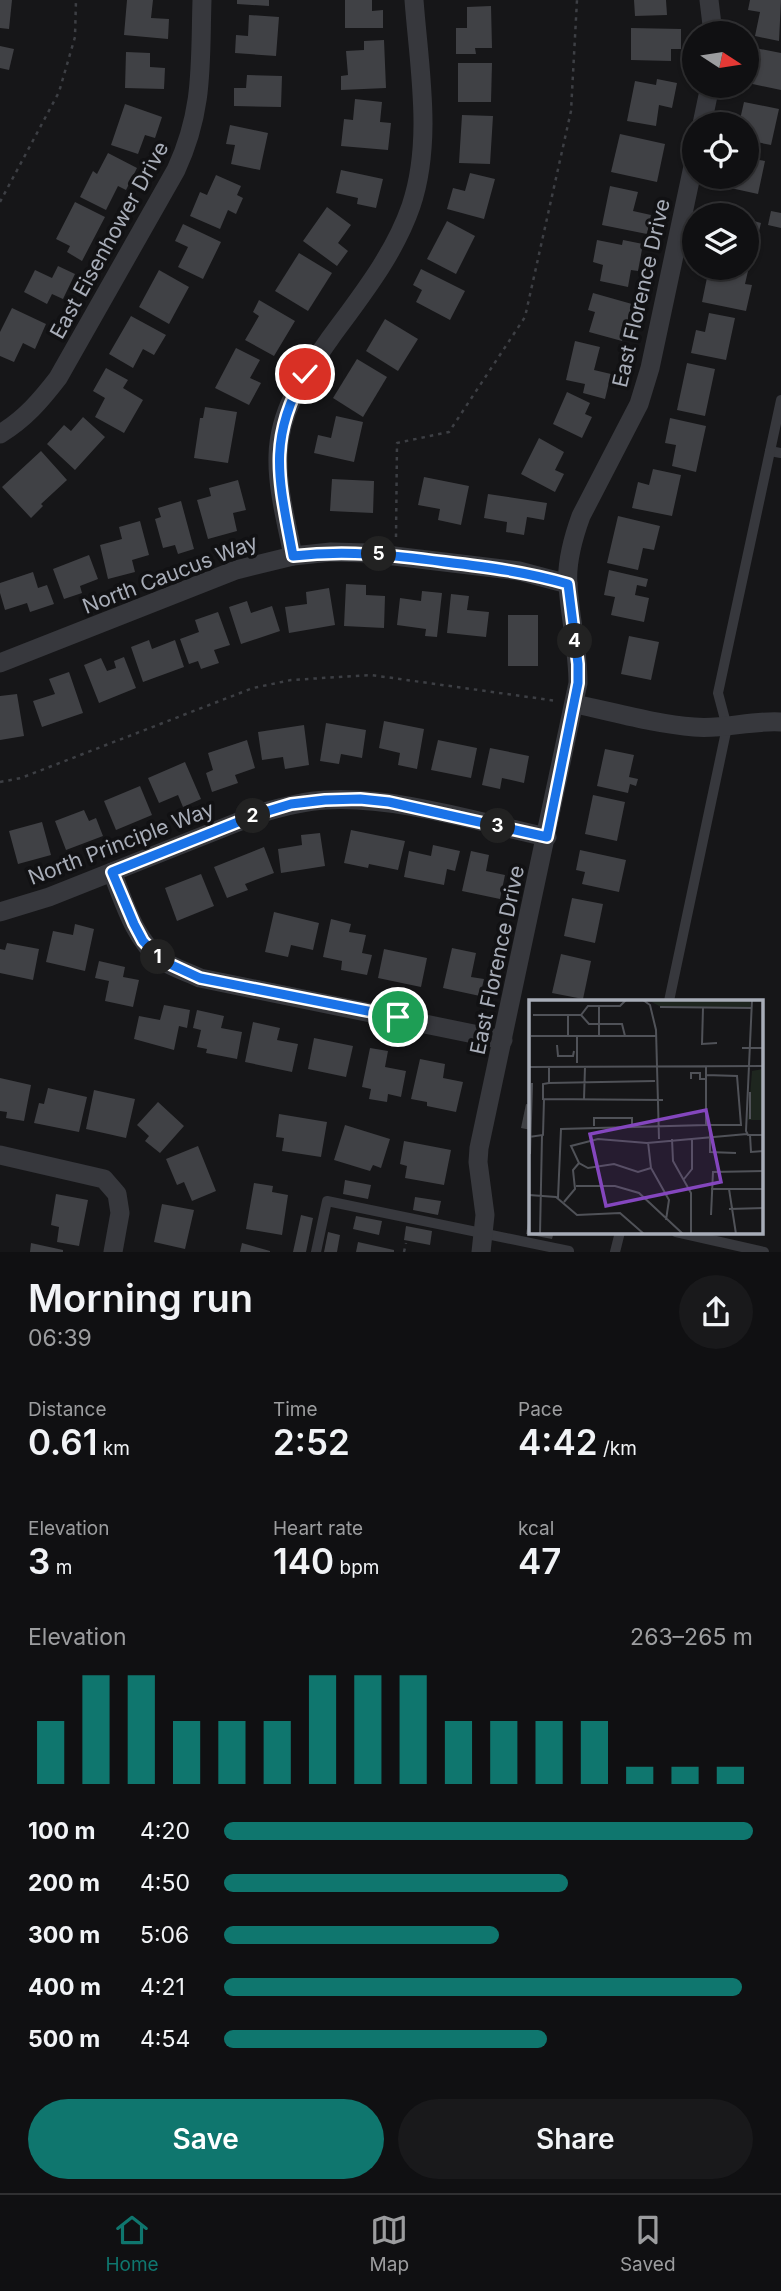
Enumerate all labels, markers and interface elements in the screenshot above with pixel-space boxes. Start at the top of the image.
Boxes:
north arrow [682,21,760,98]
map controls [682,21,759,280]
button: locate [682,112,759,189]
street label: East Eisenhower Drive [44,137,174,343]
street label: East Florence Drive [607,196,675,390]
button: layers [682,203,759,280]
pin [275,344,335,404]
icon: check [286,355,324,393]
street label: North Caucus Way [79,529,261,619]
pin: 5 [362,536,396,572]
text: 5 [372,542,385,565]
pin: 4 [558,624,592,658]
text: 4 [568,629,581,652]
street label: North Principle Way [25,796,218,890]
pin: 2 [236,798,270,834]
text: 2 [247,804,258,827]
pin: 3 [480,808,516,844]
text: 3 [491,814,504,837]
street label: East Florence Drive [465,863,529,1057]
pin: 1 [140,940,176,974]
text: 1 [153,945,162,968]
pin [368,987,428,1047]
icon: arrive [379,998,417,1036]
inset map [529,1000,764,1234]
text: Morning run [28,1275,253,1321]
button: share [679,1275,753,1349]
text: 06:39 [28,1324,92,1352]
text: Distance [28,1398,106,1421]
text: Time [273,1398,318,1421]
text: Pace [518,1398,563,1421]
text: 0.61 [28,1421,98,1463]
text: 2:52 [273,1421,350,1463]
text: 4:42 [518,1421,598,1463]
text: km [98,1437,130,1460]
text: /km [598,1437,637,1460]
text: Elevation [28,1517,109,1540]
text: Heart rate [273,1517,363,1540]
text: kcal [518,1517,554,1540]
text: 3 [28,1540,50,1582]
text: 140 [273,1540,334,1582]
text: 47 [518,1540,561,1582]
text: m [50,1556,72,1579]
text: bpm [334,1556,379,1579]
text: Elevation [28,1623,127,1651]
text: 263–265 m [630,1623,753,1651]
text: 100 m [28,1817,95,1845]
text: 4:20 [140,1817,190,1845]
text: 200 m [28,1869,100,1897]
text: 4:50 [140,1869,190,1897]
text: 300 m [28,1921,100,1949]
text: 5:06 [140,1921,189,1949]
text: 400 m [28,1973,101,2001]
text: 4:21 [140,1973,185,2001]
text: 500 m [28,2025,100,2053]
text: 4:54 [140,2025,190,2053]
button: Save [28,2099,384,2179]
button: Share [398,2099,753,2179]
tab: Home [105,2211,159,2276]
tab: Map [370,2211,409,2276]
tab: Saved [620,2211,676,2276]

